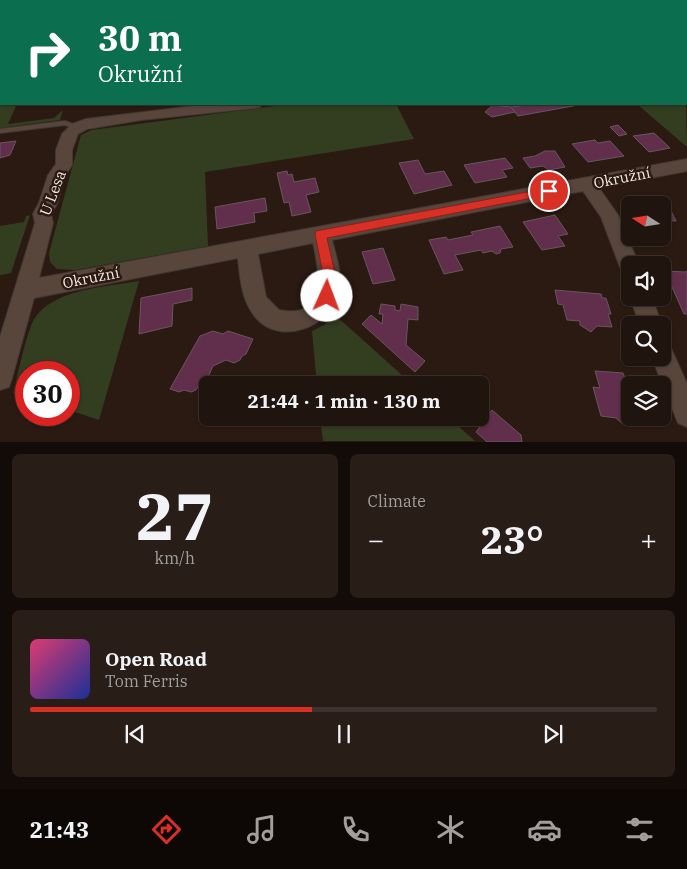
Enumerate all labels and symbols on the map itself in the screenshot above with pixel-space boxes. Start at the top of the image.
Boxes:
street label: Okružní [592,163,652,192]
street label: U Lesa [35,167,70,218]
pin [528,170,570,212]
north arrow [621,196,671,246]
street label: Okružní [61,263,121,292]
position arrow [300,269,352,321]
speed limit sign: 30 [15,361,80,426]

